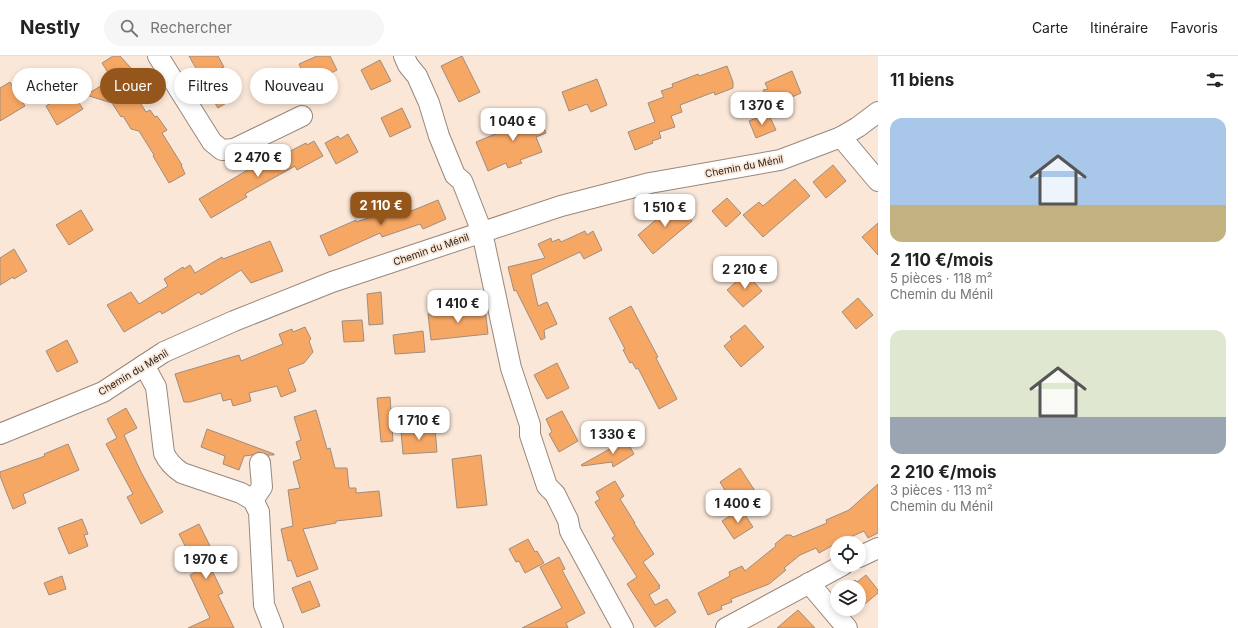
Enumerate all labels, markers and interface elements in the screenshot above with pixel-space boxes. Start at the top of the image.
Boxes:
search box [104,10,384,46]
text: Nestly [20,16,80,39]
icon: search [118,17,140,39]
text: Rechercher [150,18,232,37]
text: Carte [1032,19,1068,36]
text: Itinéraire [1090,19,1148,36]
text: Favoris [1170,19,1218,36]
chip: Acheter [12,68,92,104]
chip: Louer [100,68,166,104]
chip: Filtres [174,68,242,104]
chip: Nouveau [250,68,338,104]
icon: filters [1204,69,1226,91]
text: 11 biens [890,70,954,90]
pin: 1 370 € [725,92,799,126]
text: 1 370 € [739,97,785,113]
pin: 1 040 € [476,108,550,142]
text: 1 040 € [490,113,537,129]
pin: 2 470 € [221,144,295,178]
icon: home [1022,144,1094,216]
text: 2 470 € [234,149,282,165]
street label: Chemin du Ménil [704,153,784,179]
pin: 2 110 € [344,192,418,226]
pin: 1 510 € [628,194,702,228]
text: 2 110 € [359,197,403,213]
text: 1 510 € [643,199,687,215]
street label: Chemin du Ménil [391,230,471,268]
text: 2 110 €/mois [890,250,993,270]
pin: 2 210 € [708,256,782,290]
text: 2 210 € [722,261,768,277]
text: 5 pièces · 118 m² [890,270,993,286]
text: Chemin du Ménil [890,286,993,302]
pin: 1 410 € [421,290,495,324]
text: 1 410 € [436,295,480,311]
street label: Chemin du Ménil [96,346,170,398]
icon: home [1022,356,1094,428]
pin: 1 710 € [382,407,456,441]
text: 1 710 € [398,412,440,428]
pin: 1 330 € [576,421,650,455]
text: 1 330 € [590,426,636,442]
text: 2 210 €/mois [890,462,997,482]
text: 3 pièces · 113 m² [890,482,993,498]
pin: 1 400 € [701,490,775,524]
text: 1 400 € [715,495,762,511]
text: Chemin du Ménil [890,498,993,514]
map controls [830,536,866,616]
button: locate [830,536,866,572]
pin: 1 970 € [169,546,243,580]
text: 1 970 € [184,551,228,567]
button: layers [830,580,866,616]

